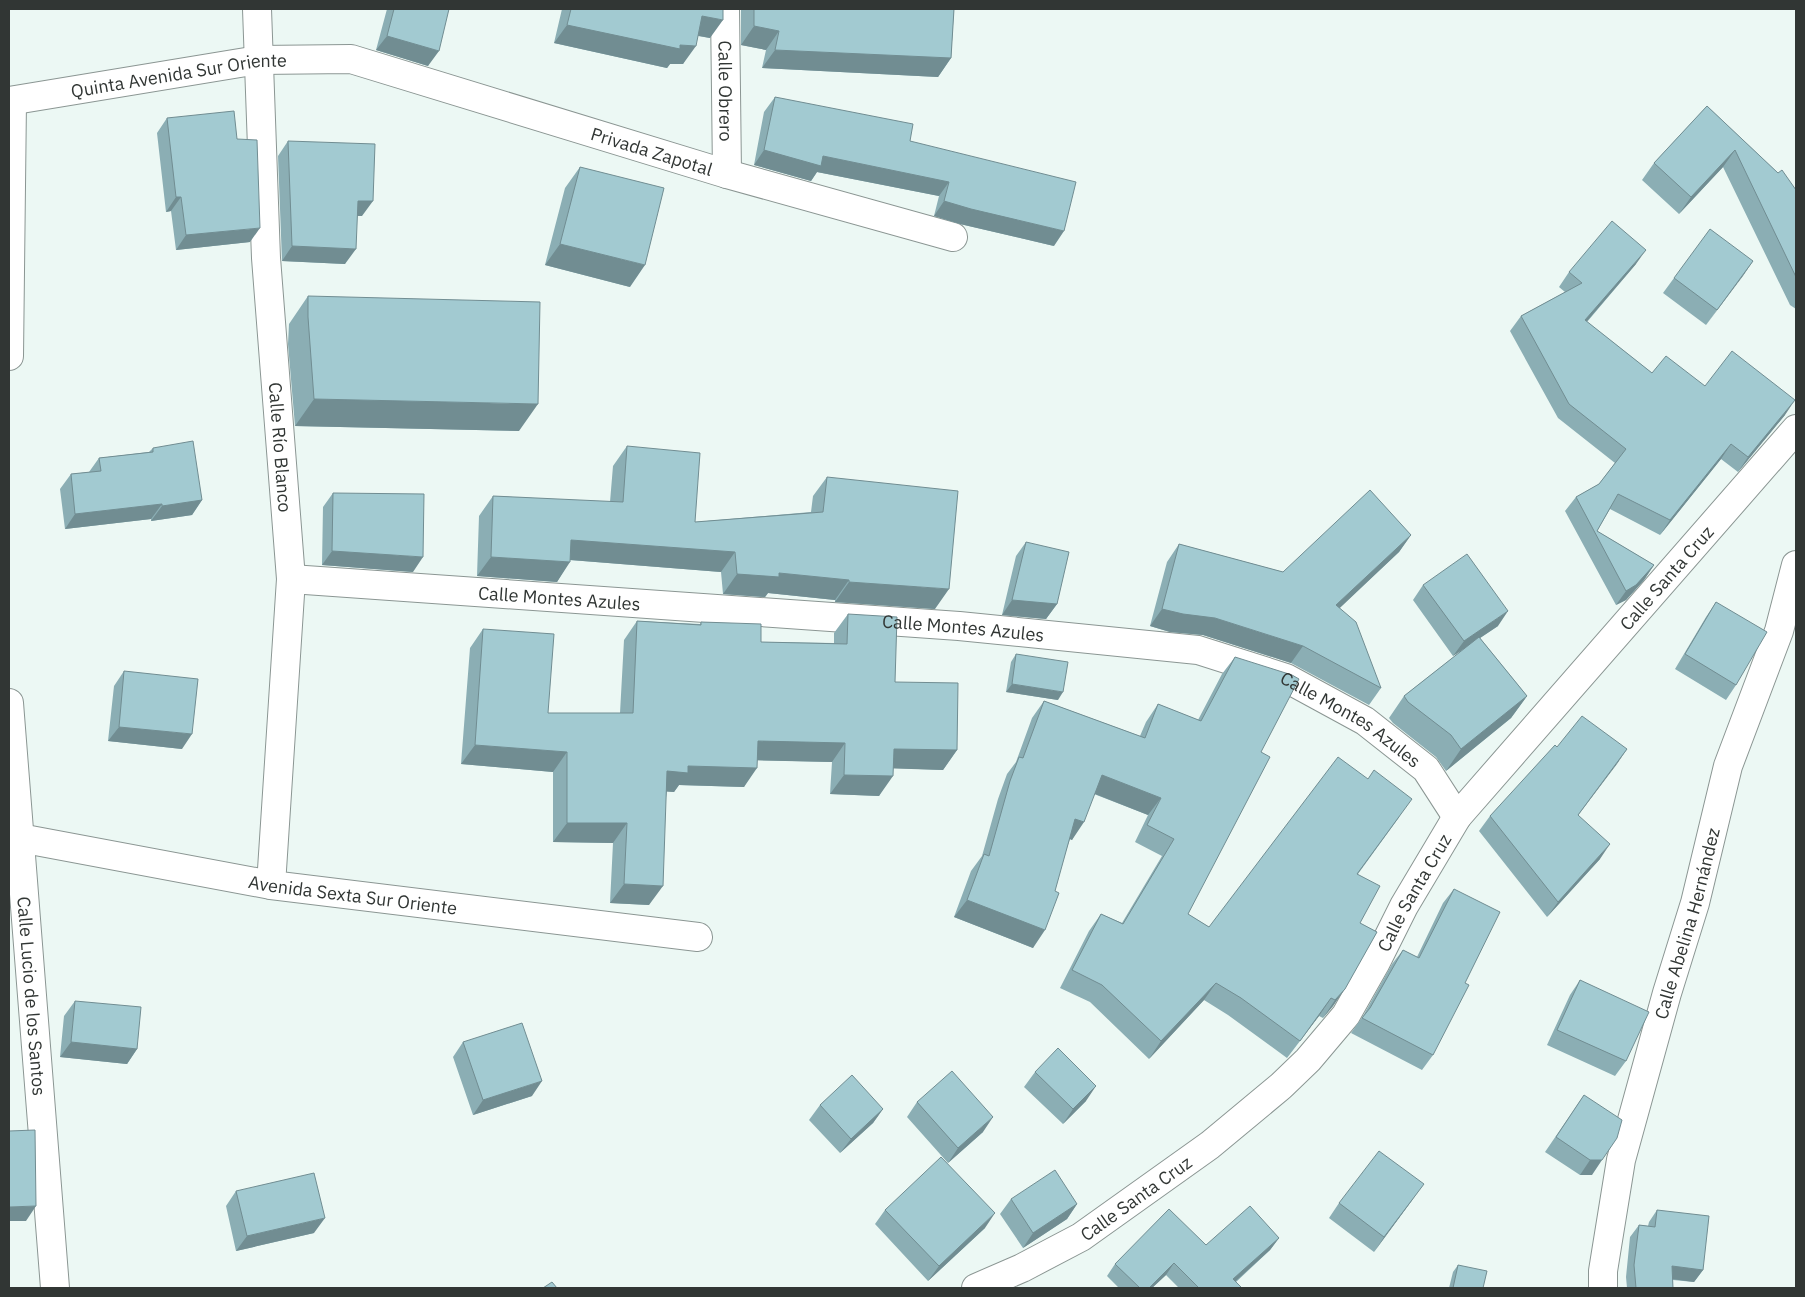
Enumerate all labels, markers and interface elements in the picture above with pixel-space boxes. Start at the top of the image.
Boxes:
street label: Calle Obrero [714,40,738,142]
street label: Quinta Avenida Sur Oriente [69,48,287,102]
street label: Privada Zapotal [588,122,716,180]
street label: Calle Río Blanco [264,381,297,513]
street label: Calle Santa Cruz [1614,520,1718,635]
street label: Calle Montes Azules [477,581,641,615]
street label: Calle Montes Azules [881,609,1045,646]
street label: Calle Montes Azules [1277,666,1426,772]
street label: Calle Abelina Hernández [1649,825,1724,1022]
street label: Calle Santa Cruz [1372,829,1456,955]
street label: Avenida Sexta Sur Oriente [247,870,459,919]
street label: Calle Lucio de los Santos [13,896,51,1097]
street label: Calle Santa Cruz [1075,1150,1196,1246]

